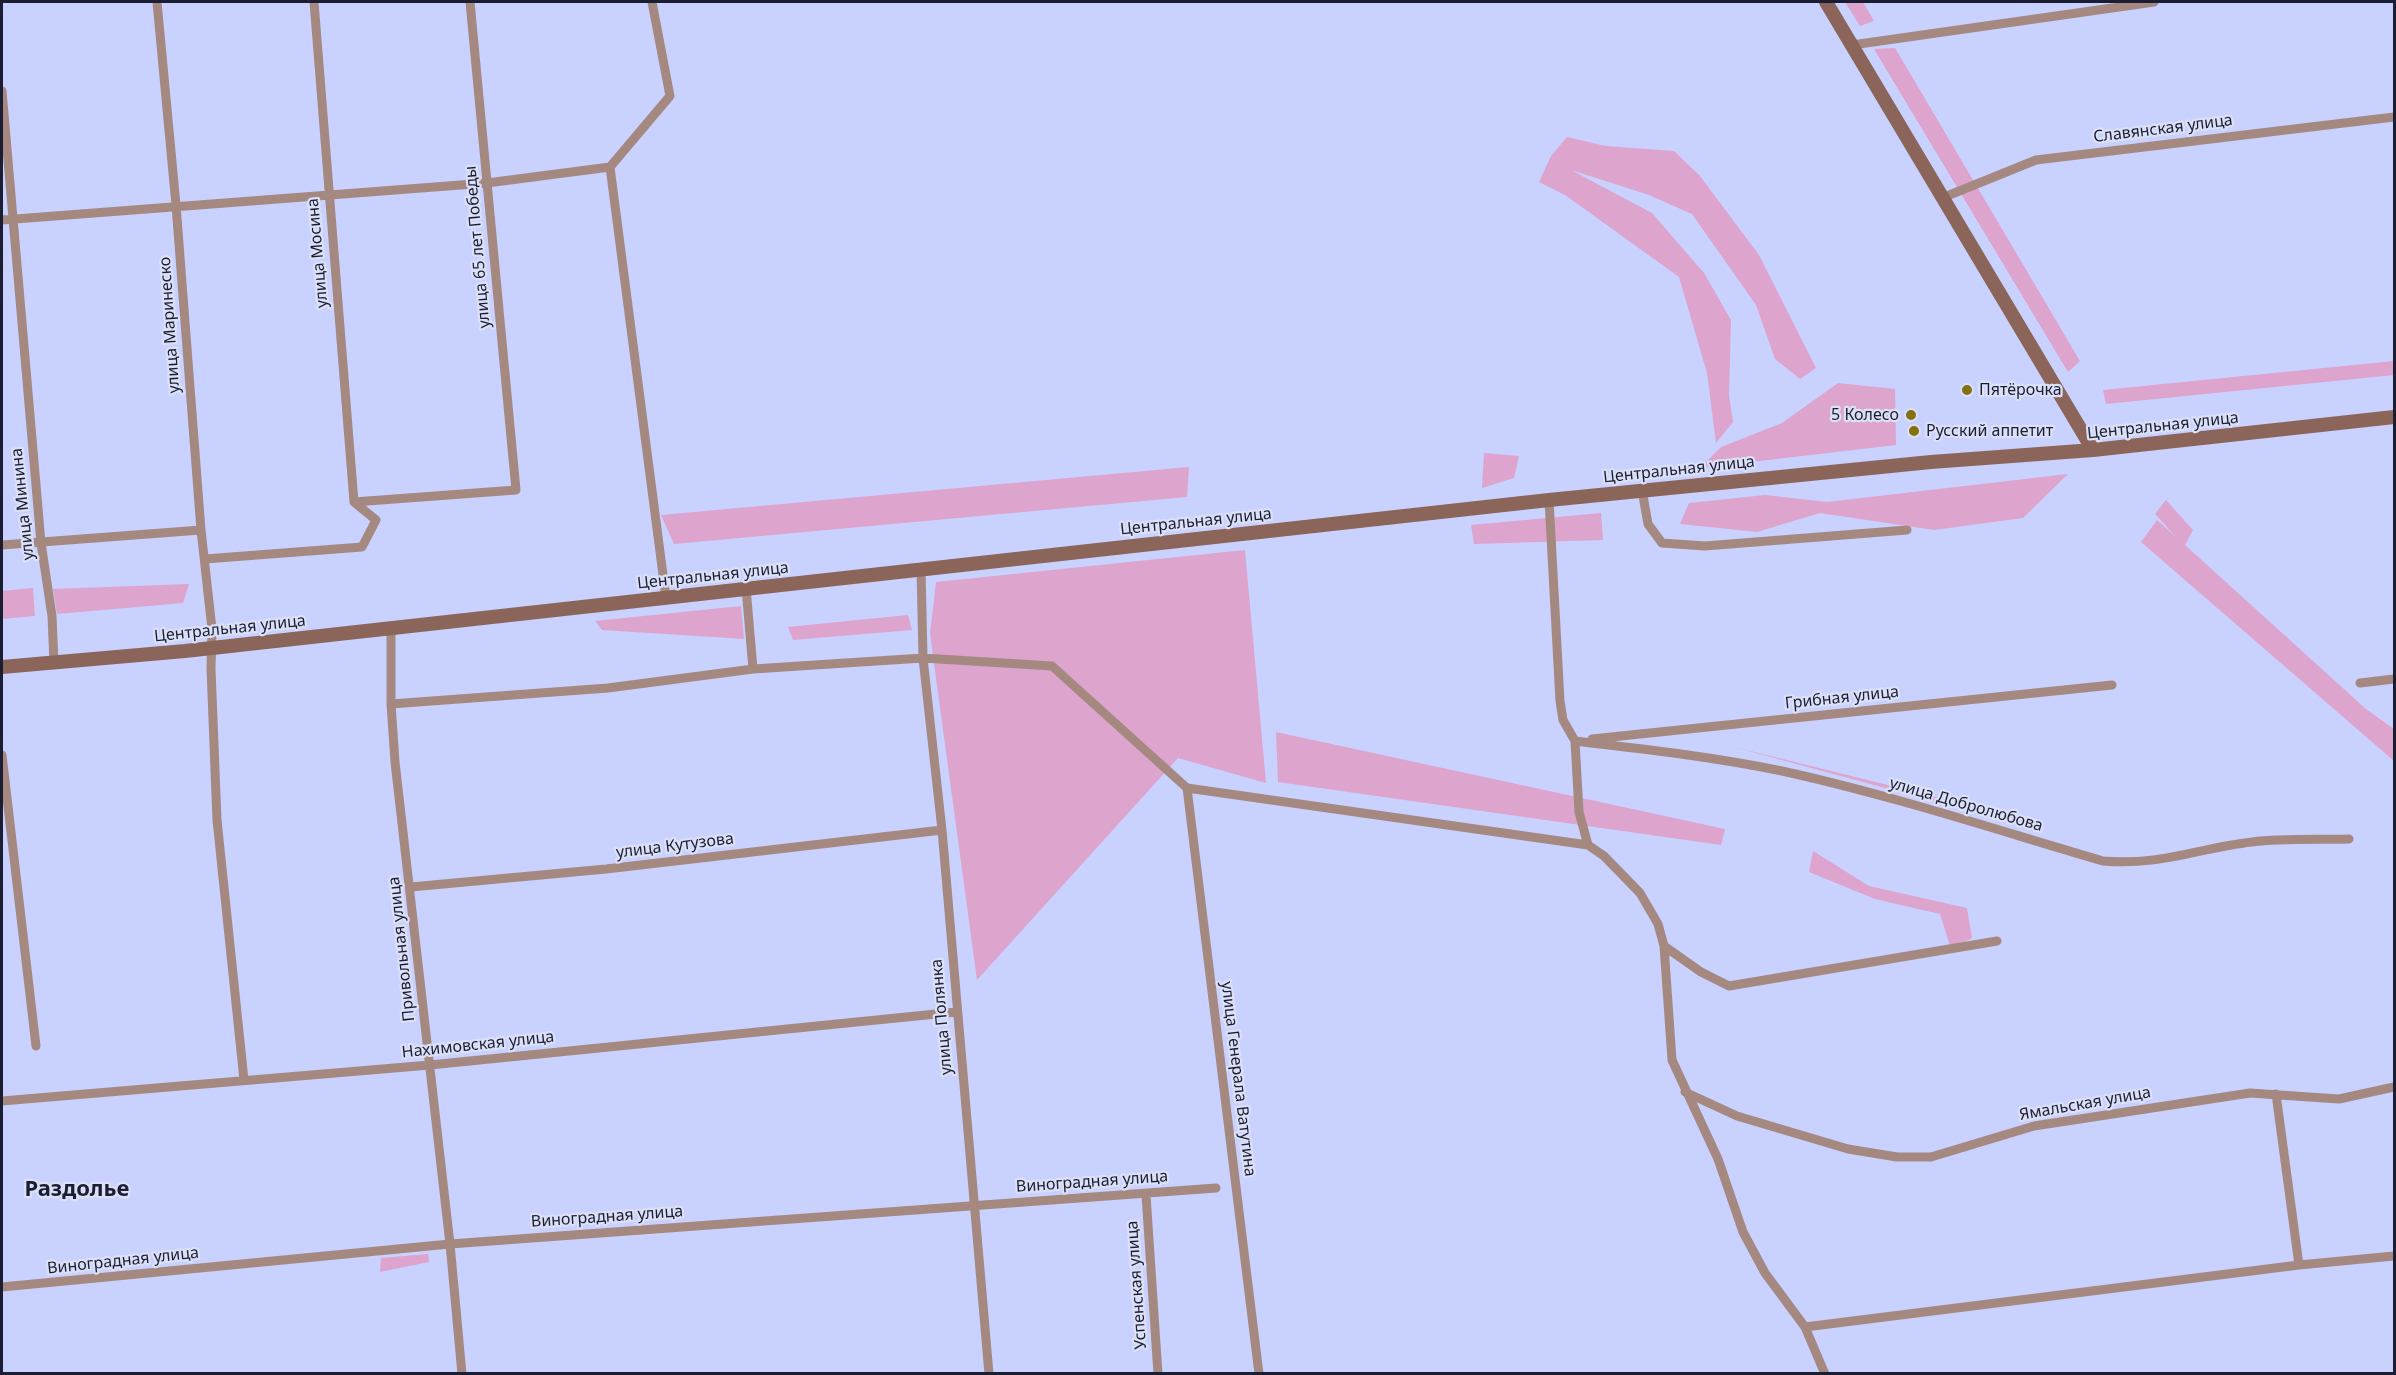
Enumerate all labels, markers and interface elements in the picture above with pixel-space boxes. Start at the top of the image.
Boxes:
street label: Славянская улица [2092,111,2234,147]
street label: улица 65 лет Победы [461,165,495,329]
street label: улица Мосина [304,197,332,309]
street label: улица Маринеско [156,256,184,394]
place label: Пятёрочка [1979,380,2062,400]
marker: Пятёрочка [1960,383,1974,397]
place label: 5 Колесо [1831,405,1899,425]
marker: 5 Колесо [1904,408,1918,422]
street label: Центральная улица [2086,409,2240,443]
place label: Русский аппетит [1926,421,2053,441]
marker: Русский аппетит [1907,424,1921,438]
street label: улица Минина [8,447,38,561]
street label: Центральная улица [1602,453,1756,487]
street label: Центральная улица [1119,505,1273,539]
street label: Центральная улица [636,559,790,593]
street label: Центральная улица [153,612,307,646]
street label: Грибная улица [1784,682,1900,714]
street label: улица Добролюбова [1887,774,2045,836]
street label: улица Кутузова [615,829,735,863]
street label: Привольная улица [385,876,419,1022]
street label: улица Полянка [927,958,957,1076]
street label: улица Генерала Ватутина [1217,980,1259,1178]
street label: Нахимовская улица [401,1027,555,1063]
street label: Ямальская улица [2018,1083,2152,1125]
street label: Виноградная улица [1015,1167,1169,1197]
district label: Раздолье [25,1177,129,1203]
street label: Виноградная улица [530,1202,684,1232]
street label: Успенская улица [1123,1220,1151,1350]
street label: Виноградная улица [46,1243,200,1279]

